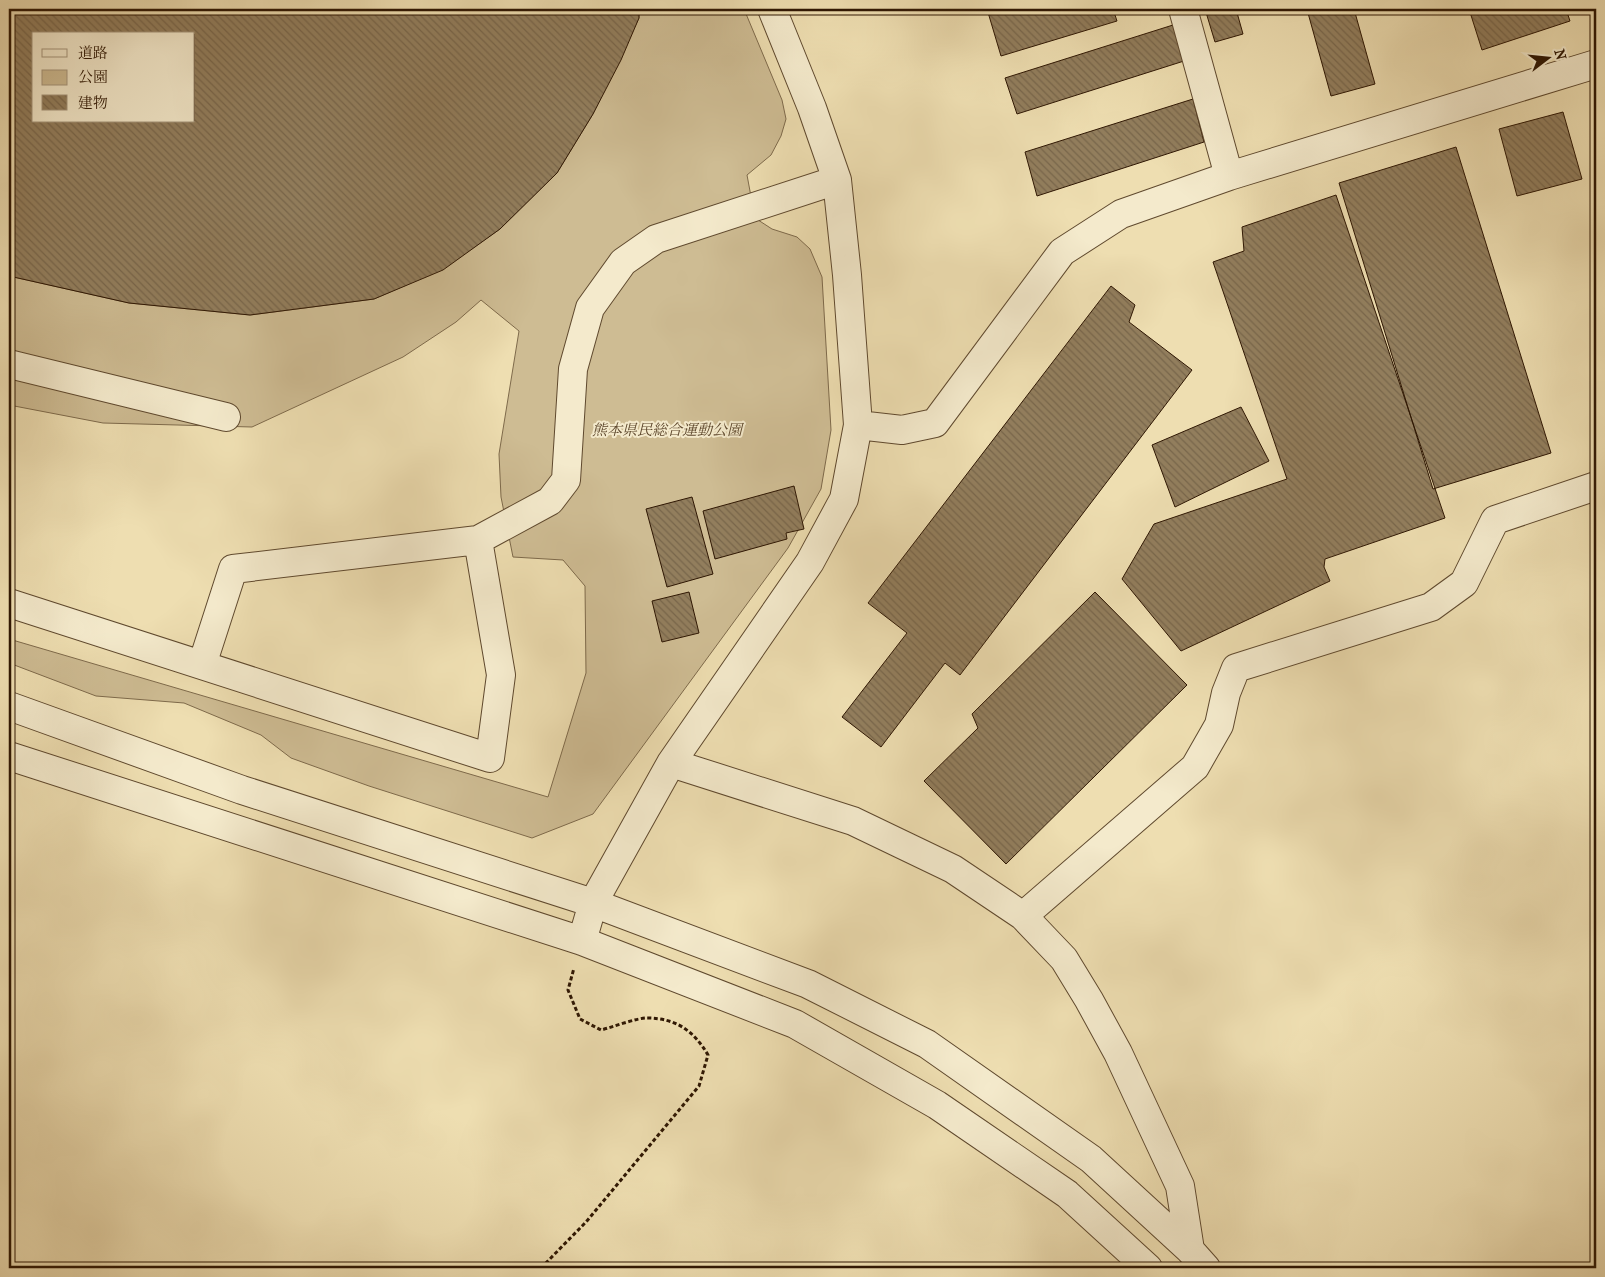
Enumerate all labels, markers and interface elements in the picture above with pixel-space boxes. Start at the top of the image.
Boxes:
legend [32,32,195,122]
north arrow [1522,32,1572,82]
text: 道路 [78,44,108,62]
text: N [1550,47,1570,62]
text: 公園 [78,68,108,86]
text: 建物 [78,94,108,112]
park label: 熊本県民総合運動公園 [592,421,745,439]

